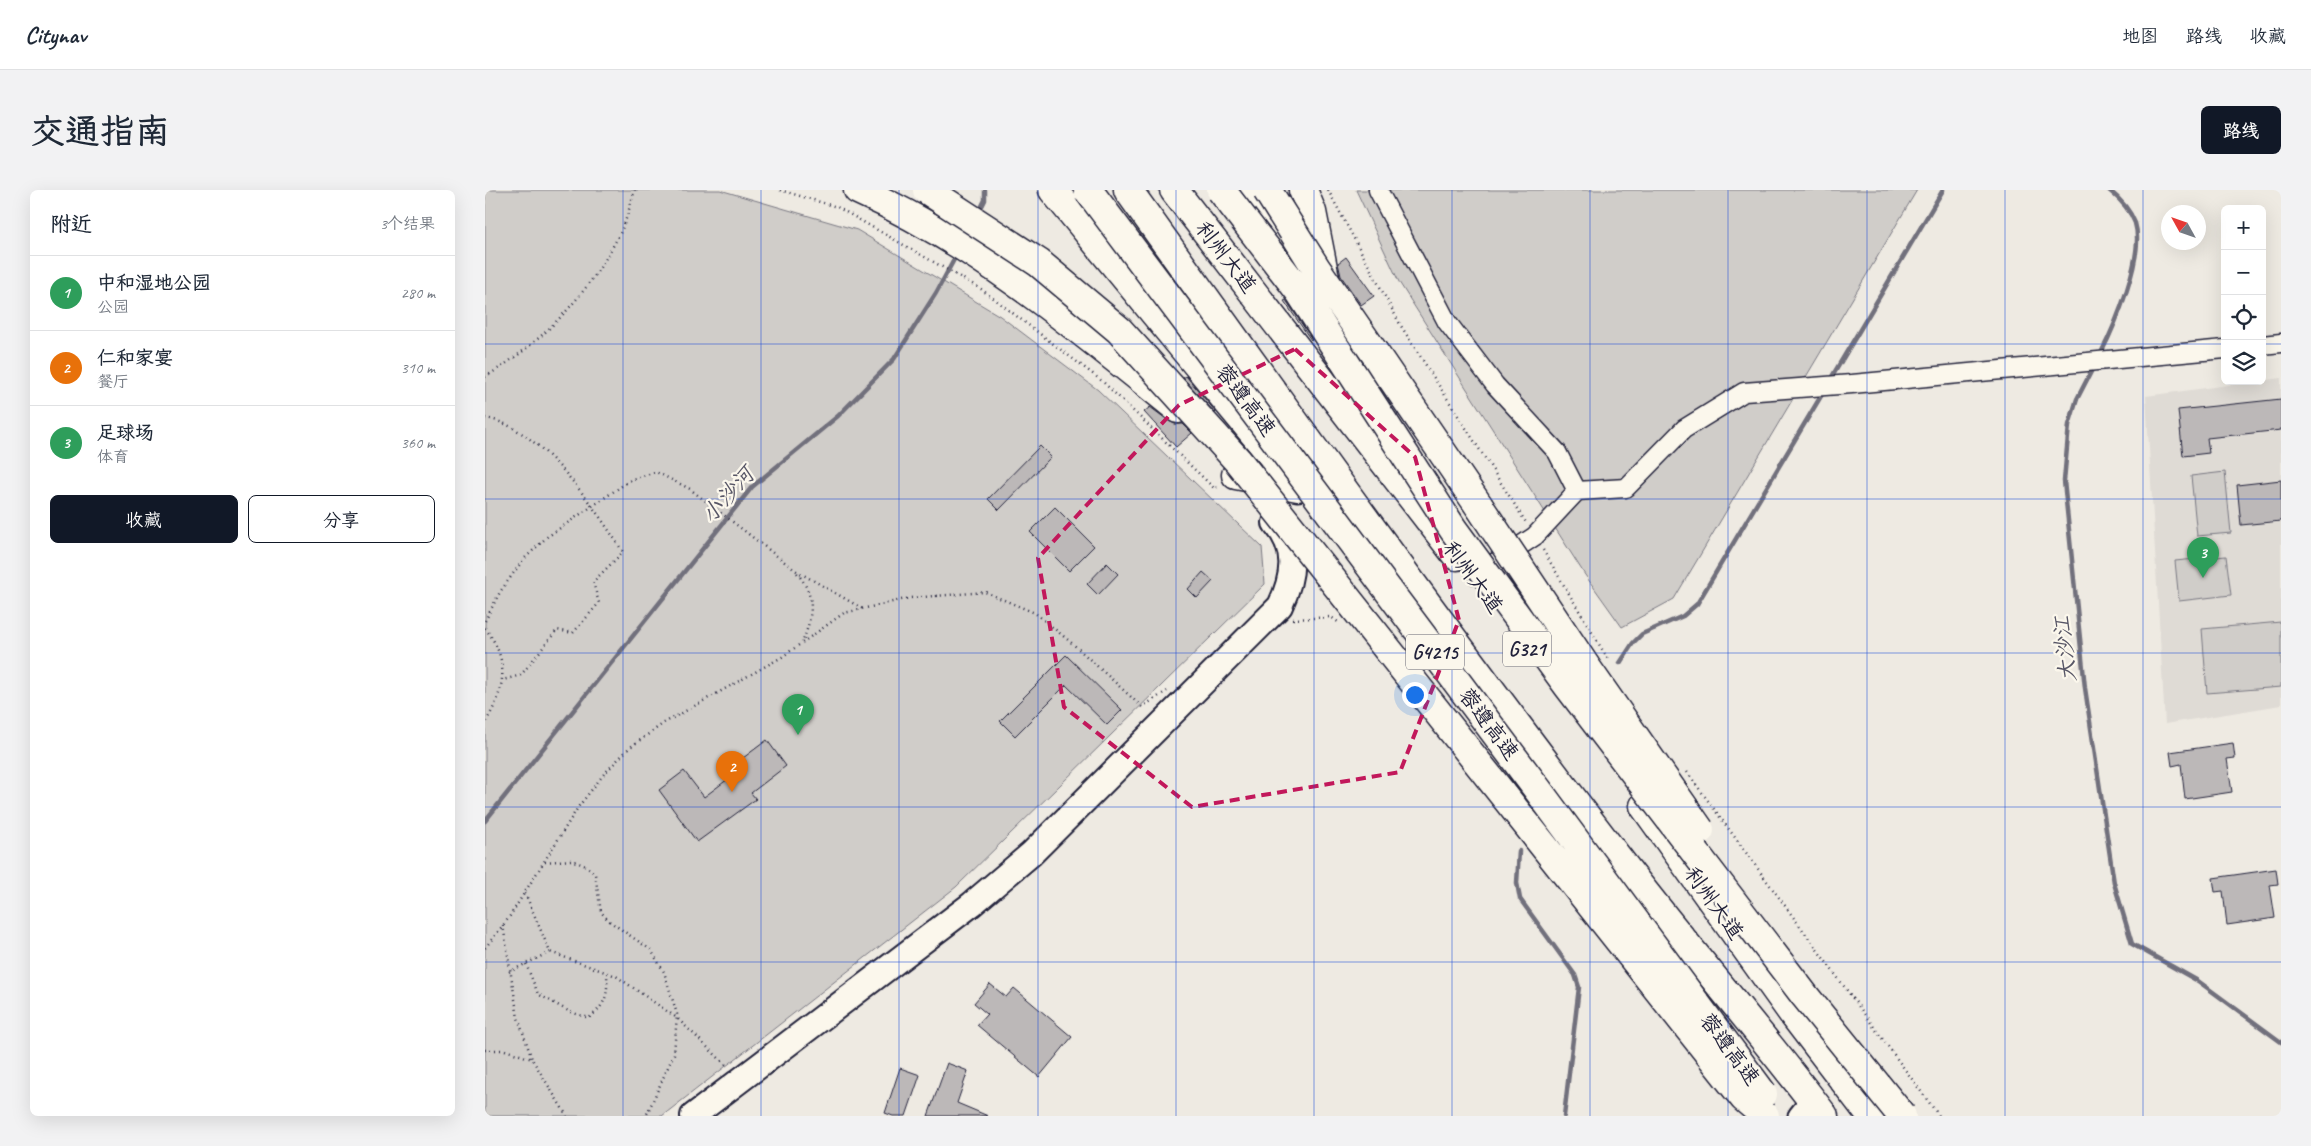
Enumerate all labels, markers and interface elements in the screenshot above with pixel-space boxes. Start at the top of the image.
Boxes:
text: Citynav [25,20,86,50]
text: 地图 [2122,25,2158,47]
text: 路线 [2186,25,2222,47]
text: 收藏 [2250,25,2286,47]
button: 路线 [2201,106,2281,154]
text: 交通指南 [30,109,170,154]
north arrow [2161,205,2206,250]
map controls [2221,205,2266,385]
button: + [2221,205,2266,250]
text: 附近 [50,211,92,237]
text: 3个结果 [380,214,435,234]
street label: 利州大道 [1190,216,1262,298]
button: − [2221,250,2266,295]
text: 中和湿地公园 [97,271,211,295]
text: 1 [62,283,70,303]
text: 280 m [401,283,435,303]
button: locate [2221,295,2266,340]
text: 公园 [97,297,129,317]
button: layers [2221,340,2266,385]
text: 仁和家宴 [97,346,173,370]
text: 2 [62,358,70,378]
text: 310 m [401,358,435,378]
street label: 蓉遵高速 [1210,359,1282,441]
text: 餐厅 [97,372,129,392]
text: 足球场 [97,421,154,445]
text: 3 [62,433,70,453]
text: 360 m [401,433,435,453]
text: 体育 [97,447,129,467]
water label: 小沙河 [696,459,762,529]
button: 收藏 [50,495,238,543]
button: 分享 [248,495,435,543]
street label: 利州大道 [1437,536,1509,618]
pin: 3 [2187,537,2219,578]
water label: 大沙江 [2048,614,2082,683]
road number: G321 [1503,632,1551,666]
road number: G4215 [1406,634,1464,670]
your location [1402,682,1428,708]
street label: 蓉遵高速 [1453,683,1525,765]
pin: 1 [782,694,814,735]
pin: 2 [716,751,748,792]
street label: 利州大道 [1679,861,1749,945]
street label: 蓉遵高速 [1694,1008,1766,1090]

